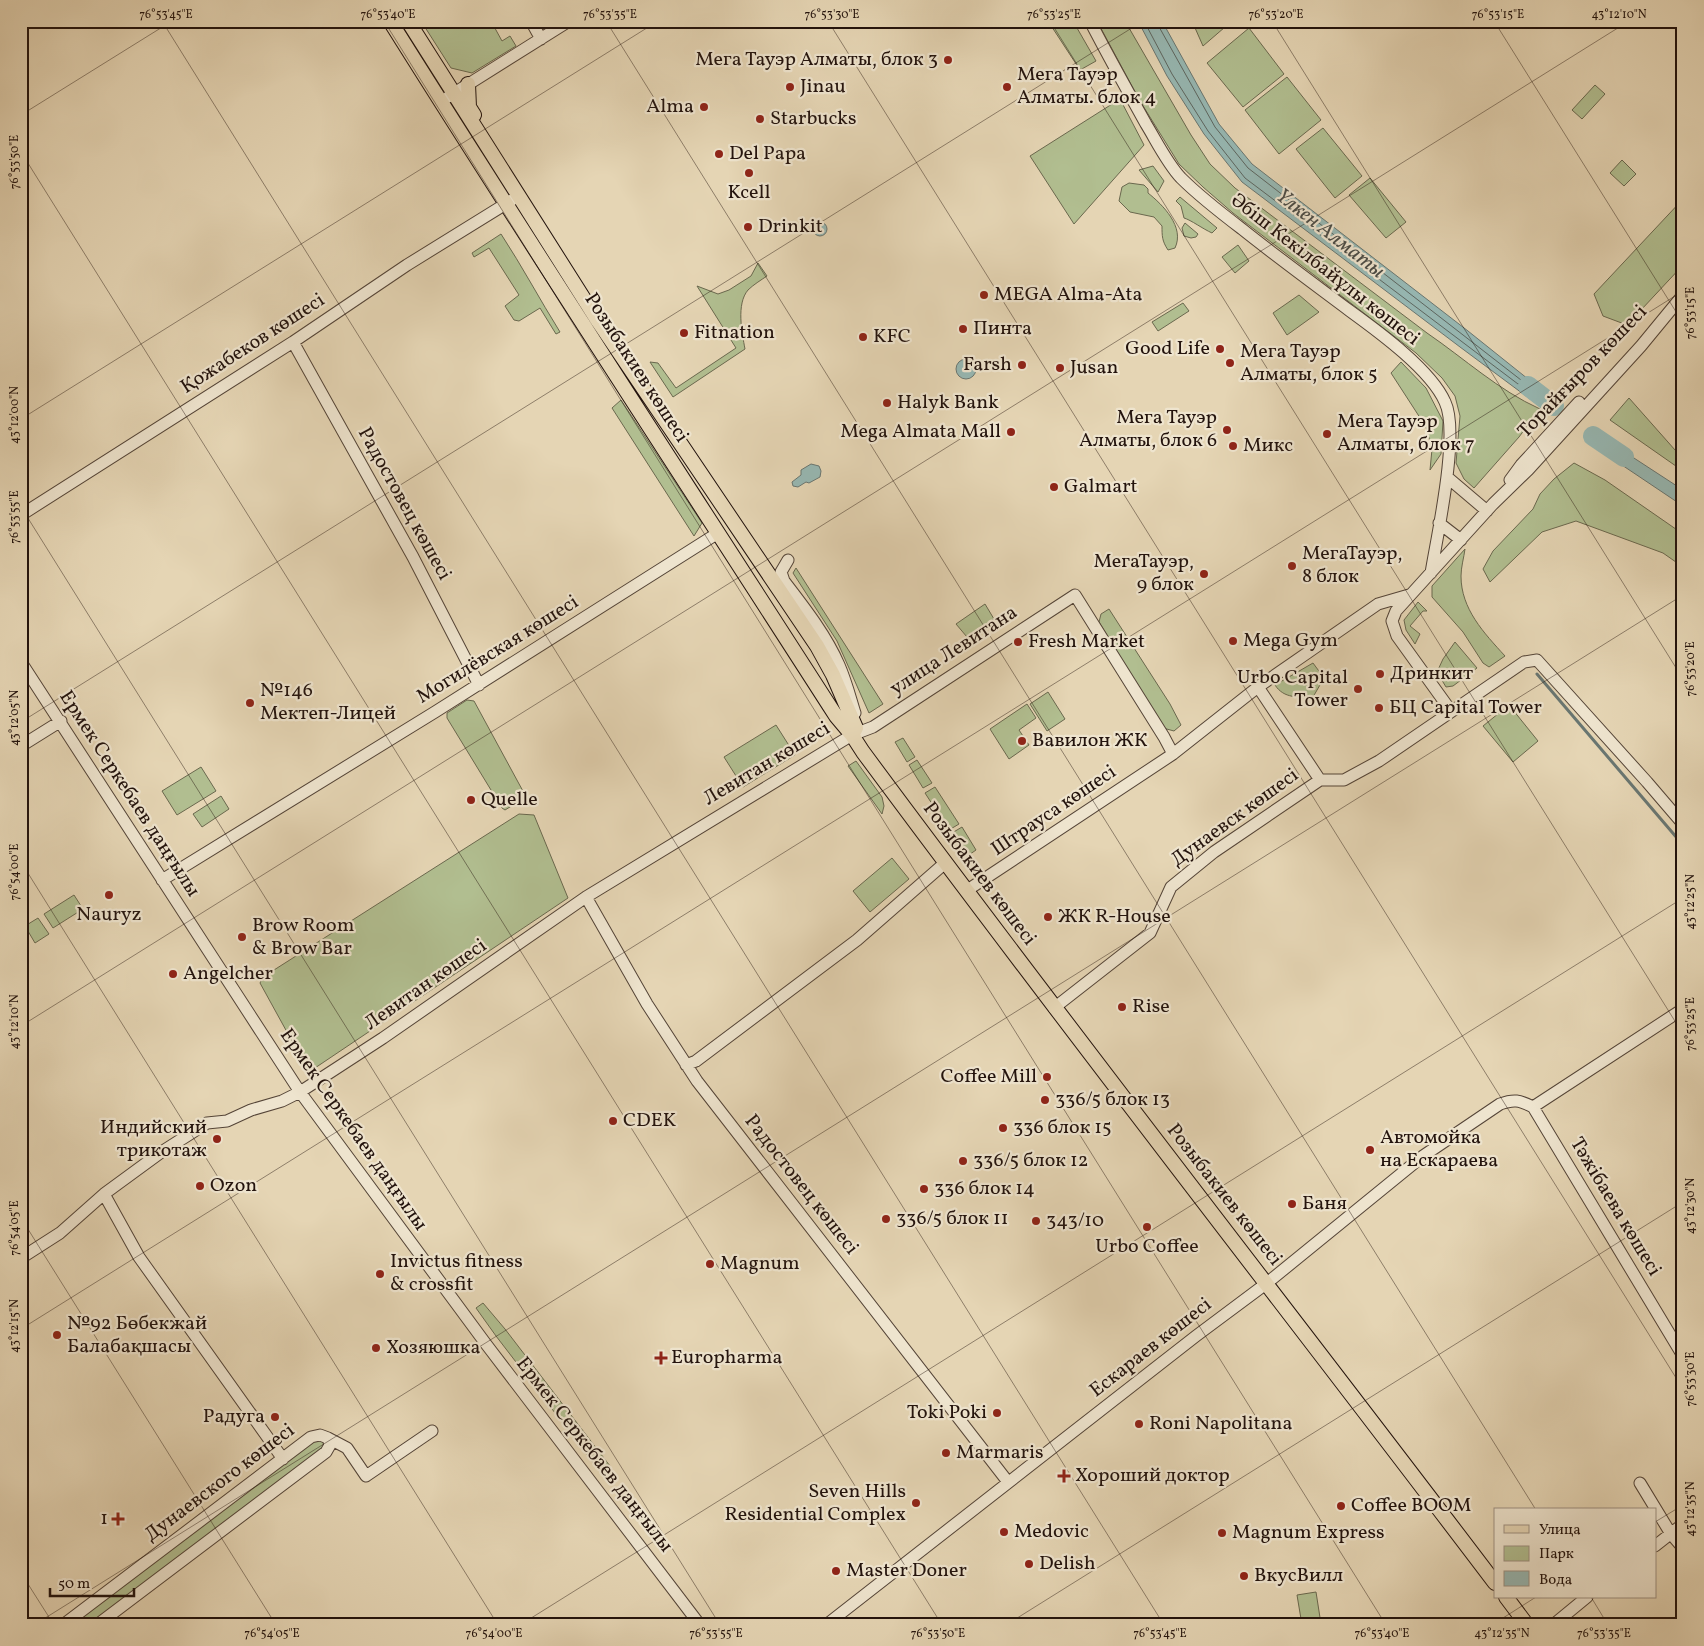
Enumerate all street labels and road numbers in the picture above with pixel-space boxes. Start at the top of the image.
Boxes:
street label: Әбіш Кекілбайұлы көшесі [1224,187,1426,353]
street label: Қожабеков көшесі [175,287,331,401]
street label: Розыбакиев көшесі [577,288,695,448]
street label: Торайғыров көшесі [1512,299,1654,445]
street label: Радостовец көшесі [350,422,458,586]
street label: Могилёвская көшесі [412,589,584,711]
street label: улица Левитана [885,599,1023,703]
street label: Ермек Серкебаев даңғылы [52,685,206,903]
street label: Левитан көшесі [698,715,836,813]
street label: Штрауса көшесі [986,759,1122,863]
street label: Дунаевск көшесі [1165,762,1305,874]
street label: Розыбакиев көшесі [916,796,1042,952]
street label: Левитан көшесі [359,932,493,1038]
street label: Ермек Серкебаев даңғылы [272,1023,434,1237]
street label: Радостовец көшесі [737,1109,865,1261]
street label: Розыбакиев көшесі [1159,1118,1289,1272]
street label: Тәжібаева көшесі [1562,1132,1668,1282]
street label: Ескараев көшесі [1084,1291,1218,1405]
street label: Ермек Серкебаев даңғылы [509,1351,679,1559]
street label: Дунаевского көшесі [139,1417,301,1549]

